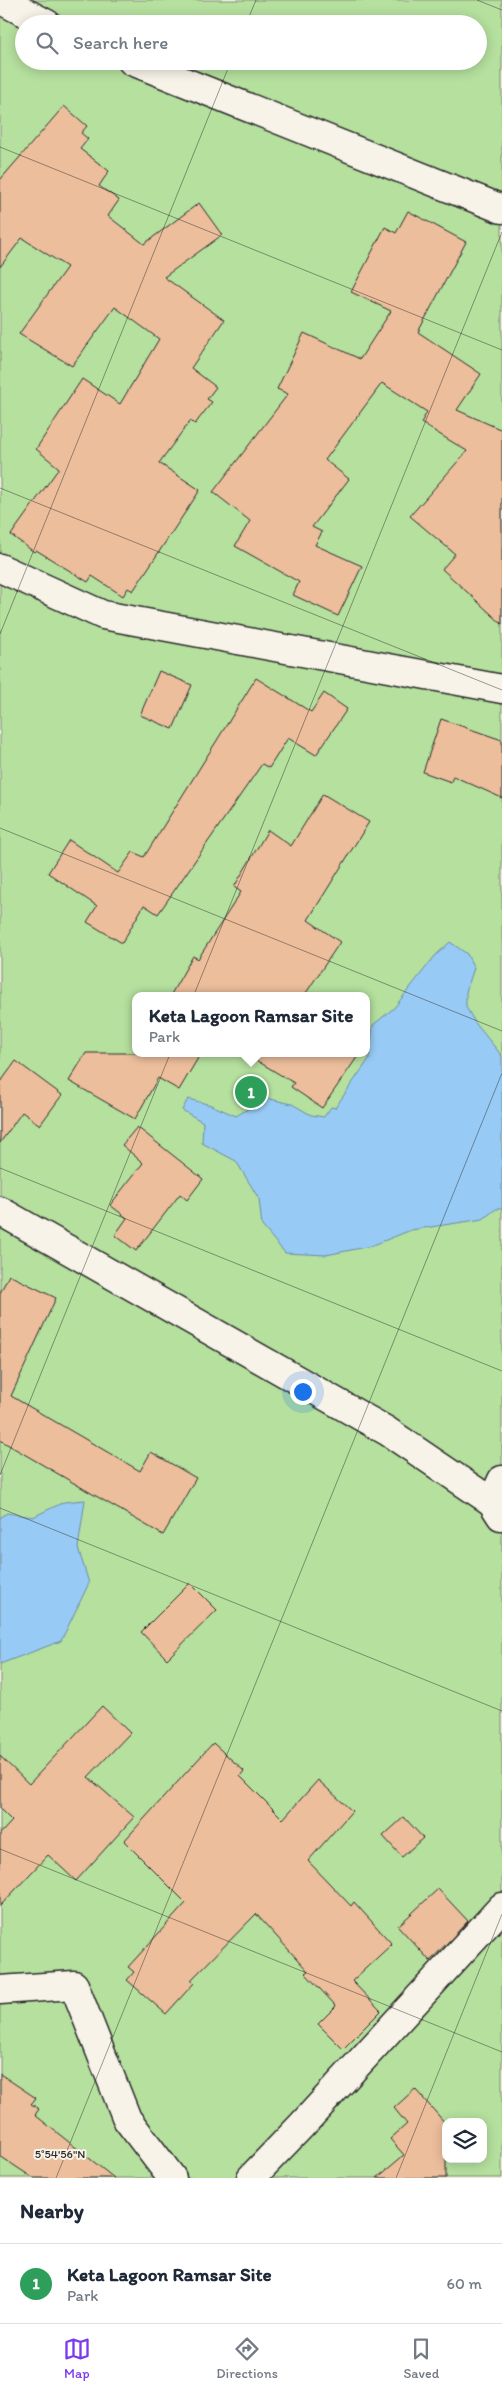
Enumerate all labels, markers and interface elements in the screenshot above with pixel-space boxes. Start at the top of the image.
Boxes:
search box [15,15,487,70]
icon: search [33,29,61,57]
text: Search here [73,31,168,54]
popup [132,992,370,1057]
text: Keta Lagoon Ramsar Site [149,1004,353,1027]
text: Park [149,1027,180,1046]
pin: 1 [235,1073,267,1111]
your location [290,1379,316,1405]
map controls [442,2118,487,2163]
button: layers [442,2118,487,2163]
text: 5°54'56"N [35,2147,85,2161]
text: Nearby [20,2198,84,2223]
text: Keta Lagoon Ramsar Site [67,2263,272,2286]
text: 1 [32,2274,40,2293]
text: 60 m [447,2274,482,2293]
text: Park [67,2286,98,2305]
tab: Map [63,2335,91,2382]
tab: Directions [216,2335,278,2382]
tab: Saved [403,2335,439,2382]

